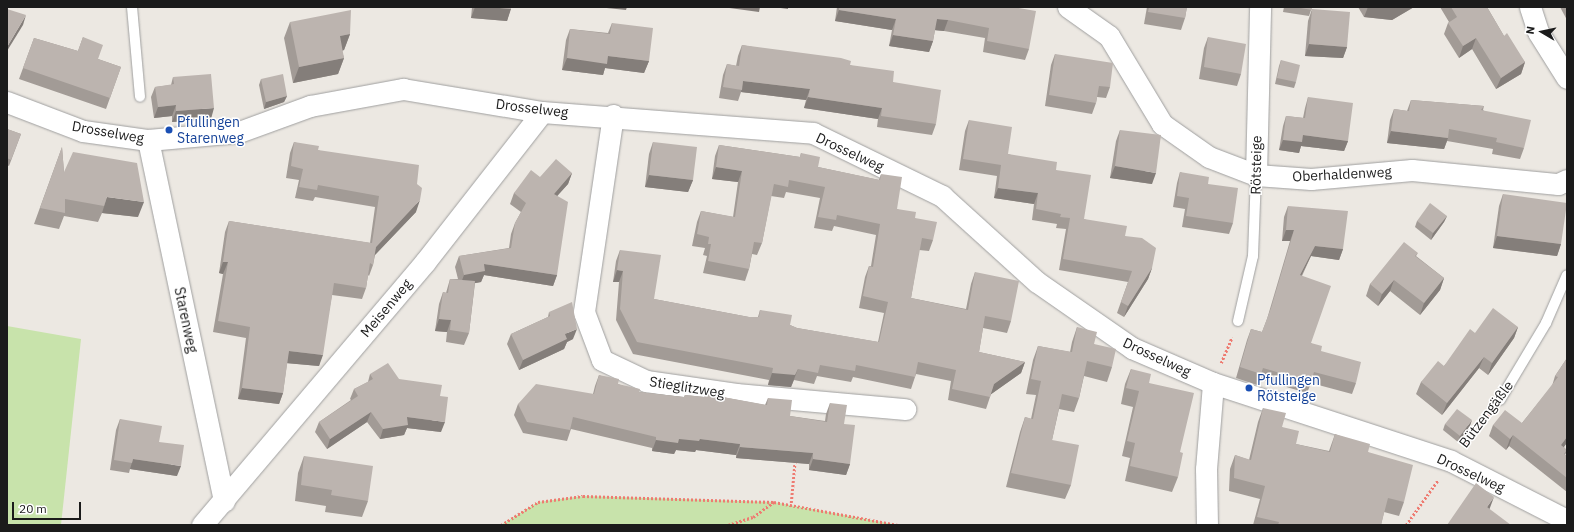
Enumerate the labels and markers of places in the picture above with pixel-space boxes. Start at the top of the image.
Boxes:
place label: Pfullingen Starenweg [177,114,244,146]
marker: Pfullingen Starenweg [164,125,174,135]
place label: Pfullingen Rötsteige [1257,372,1320,404]
marker: Pfullingen Rötsteige [1244,383,1254,393]

